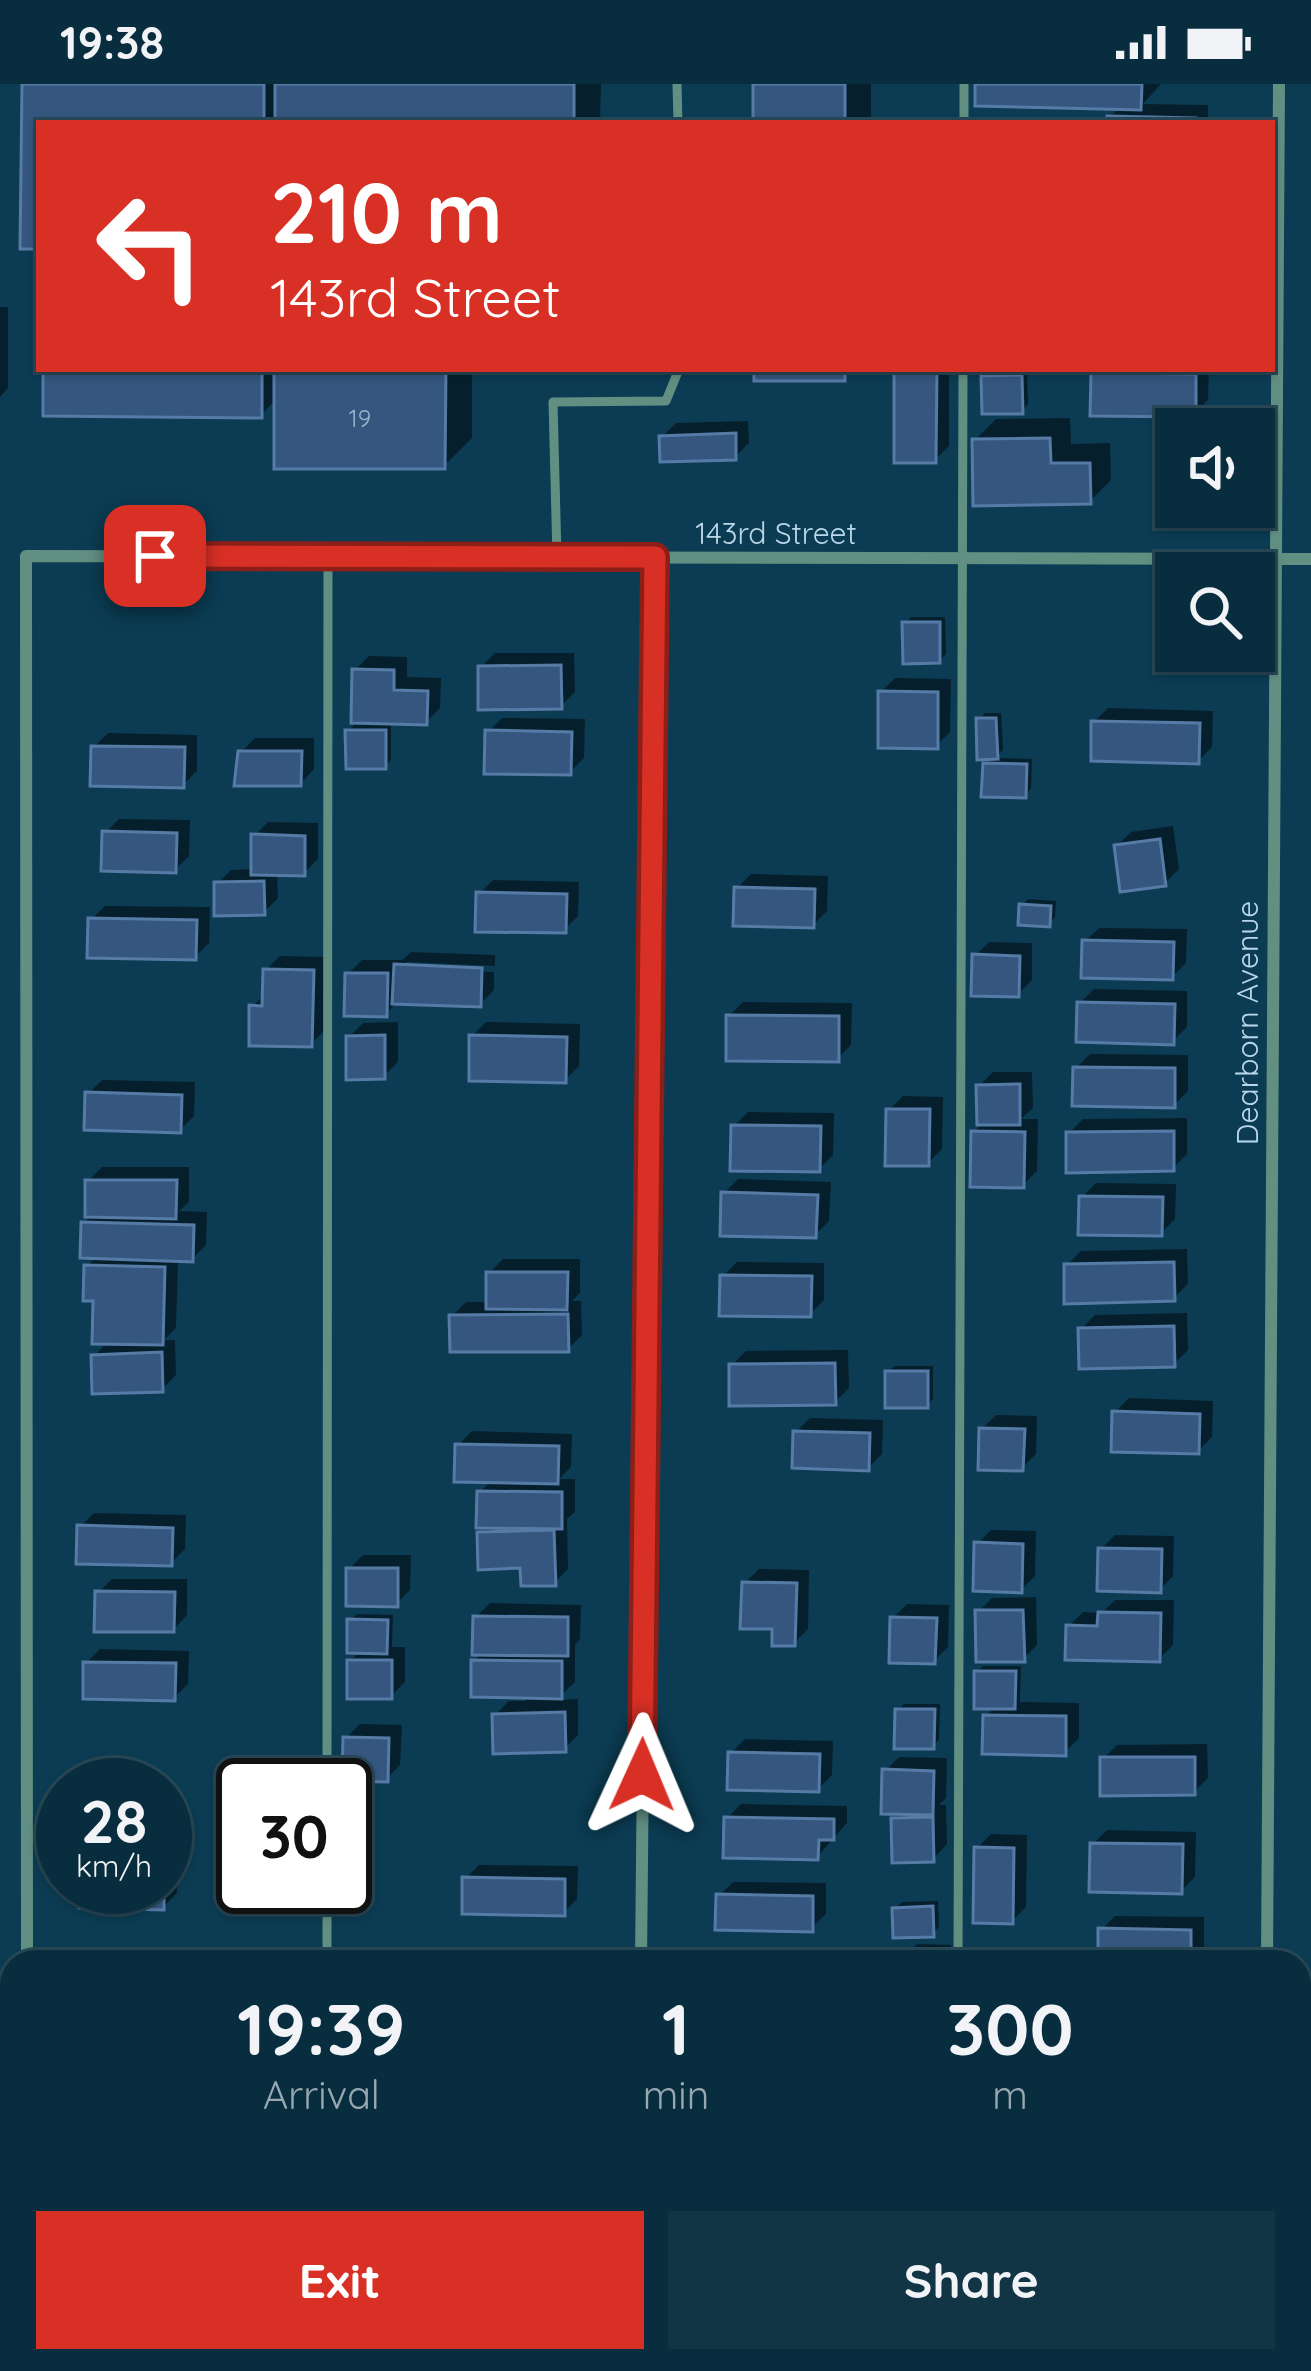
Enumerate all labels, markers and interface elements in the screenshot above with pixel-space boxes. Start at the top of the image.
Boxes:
text: 19:38 [60,14,164,70]
text: 210 m [270,159,503,264]
icon: left [72,168,228,324]
text: 143rd Street [270,263,561,331]
house number: 19 [349,403,371,433]
map controls [1155,408,1275,672]
button: sound [1155,408,1275,528]
pin [104,505,206,607]
street label: 143rd Street [695,514,857,552]
icon: arrive [122,523,188,589]
button: search [1155,552,1275,672]
street label: Dearborn Avenue [1228,901,1266,1145]
position arrow [579,1712,705,1838]
speed limit sign: 30 [216,1758,372,1914]
text: 28 [80,1783,148,1858]
text: km/h [76,1847,152,1885]
text: 19:39 [237,1983,405,2073]
text: 1 [662,1983,690,2073]
text: 300 [947,1983,1074,2073]
text: Arrival [263,2070,380,2119]
text: min [643,2070,709,2119]
text: m [992,2070,1028,2119]
button: Exit [36,2211,644,2349]
button: Share [668,2211,1275,2349]

